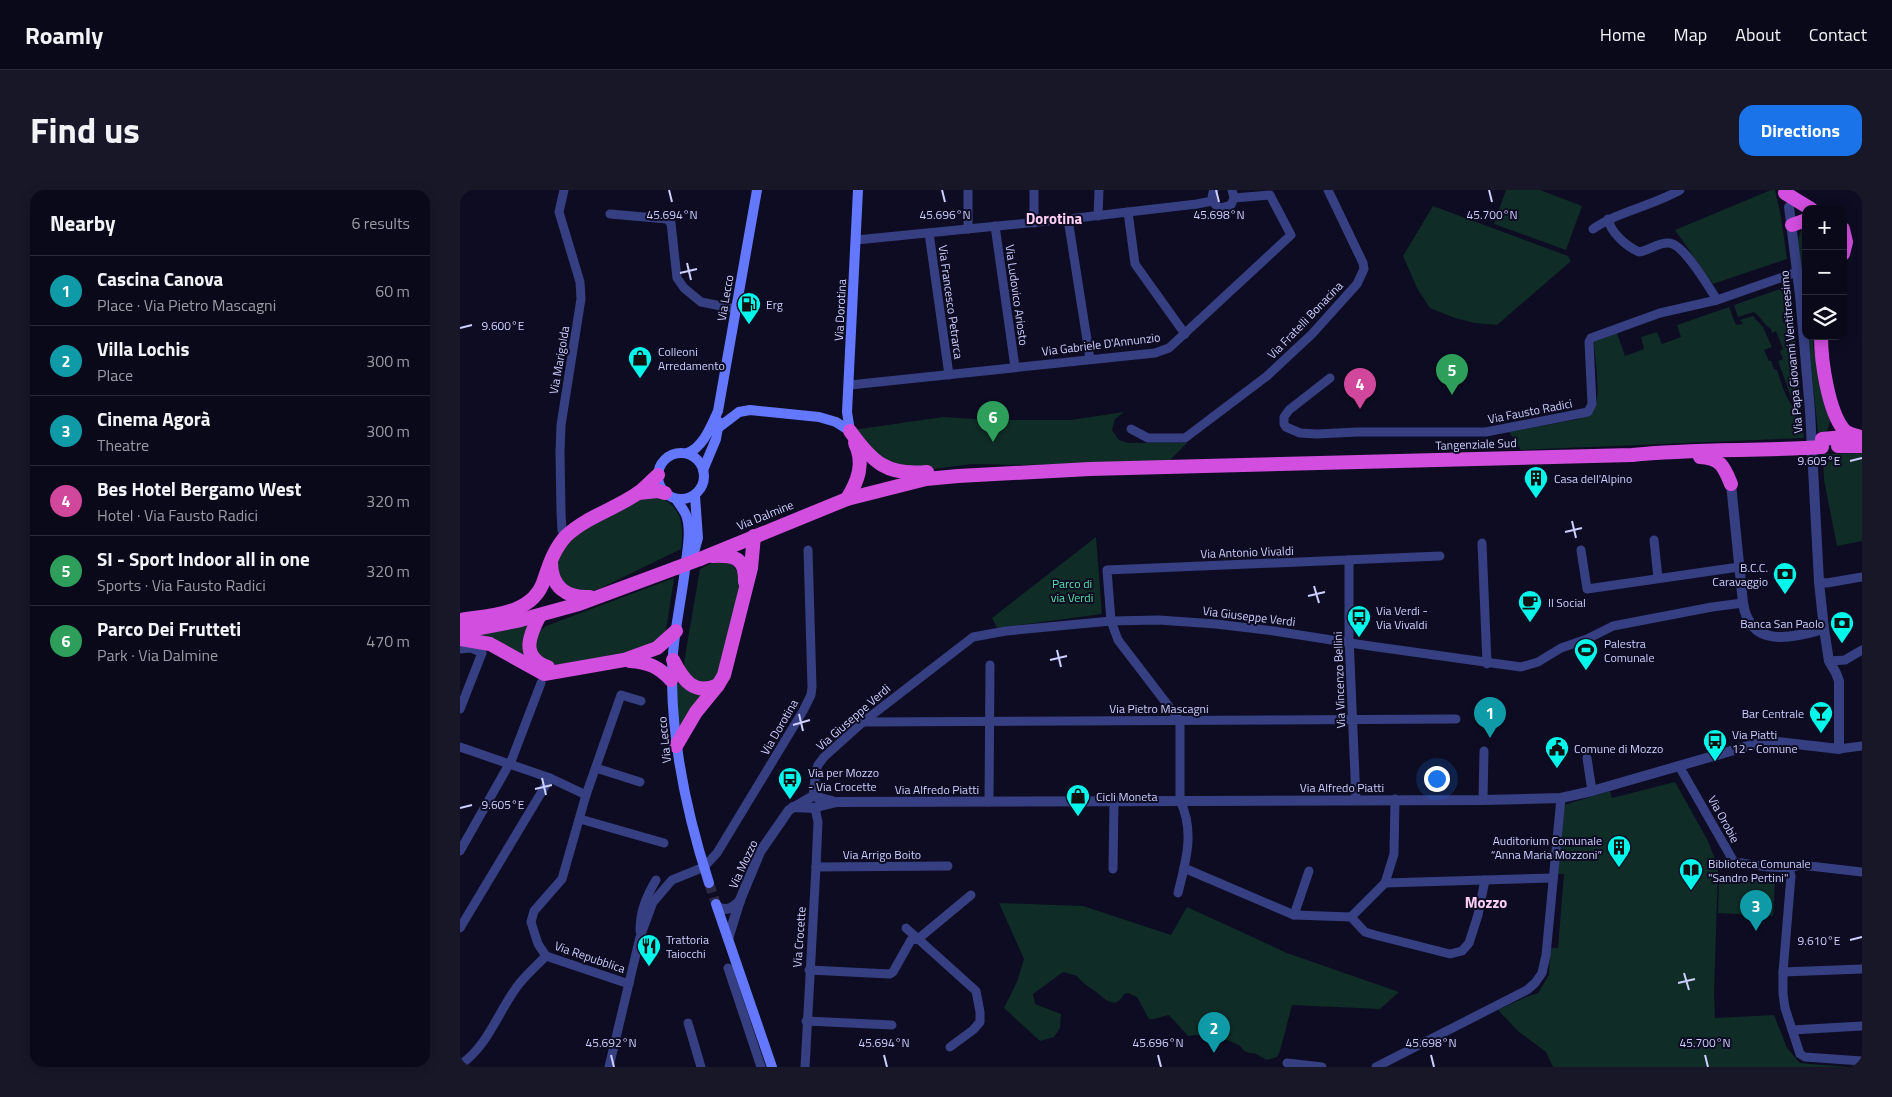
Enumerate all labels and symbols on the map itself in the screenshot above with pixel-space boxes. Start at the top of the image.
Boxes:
text: 45.694°N [646,205,698,224]
text: 45.696°N [919,205,971,224]
text: 45.698°N [1193,205,1245,224]
text: 45.700°N [1466,205,1518,224]
district label: Dorotina [1026,207,1083,230]
street label: Via Ludovico Ariosto [1001,243,1033,347]
street label: Via Francesco Petrarca [934,244,968,360]
street label: Via Papa Giovanni Ventitreesimo [1774,270,1808,434]
street label: Via Lecco [712,273,738,323]
street label: Via Fratelli Bonacina [1263,277,1347,363]
street label: Via Dorotina [829,279,851,341]
fuel station icon: Erg [736,291,762,325]
place label: Erg [766,295,783,314]
text: 9.600°E [482,316,525,335]
street label: Via Marigolda [544,324,574,396]
street label: Via Gabriele D'Annunzio [1041,327,1161,361]
place label: Colleoni Arredamento [658,342,725,375]
shop icon: Colleoni Arredamento [627,345,653,379]
pin: 5 [1436,354,1468,395]
pin: 4 [1344,368,1376,409]
street label: Via Fausto Radici [1486,394,1574,428]
pin: 6 [977,401,1009,442]
street label: Tangenziale Sud [1435,433,1517,455]
text: 9.605°E [1798,451,1841,470]
building icon: Casa dell'Alpino [1523,465,1549,499]
place label: Casa dell'Alpino [1554,469,1632,488]
street label: Via Dalmine [734,495,796,535]
street label: Via Antonio Vivaldi [1200,541,1294,563]
place label: B.C.C. Caravaggio [1712,558,1768,591]
bank icon: B.C.C. Caravaggio [1772,561,1798,595]
park label: Parco di via Verdi [1051,574,1093,607]
cafe icon: Il Social [1517,589,1543,623]
place label: Il Social [1548,593,1586,612]
street label: Via Giuseppe Verdi [1202,601,1296,631]
place label: Via Verdi - Via Vivaldi [1376,601,1428,634]
bus stop icon: Via Verdi - Via Vivaldi [1346,604,1372,638]
bank icon: Banca San Paolo [1829,610,1855,644]
place label: Banca San Paolo [1740,614,1824,633]
street label: Via Vincenzo Bellini [1328,631,1350,729]
place label: Palestra Comunale [1604,634,1654,667]
sports icon: Palestra Comunale [1573,637,1599,671]
street label: Via Giuseppe Verdi [812,679,894,755]
street label: Via Dorotina [755,695,803,759]
pin: 1 [1474,697,1506,738]
street label: Via Pietro Mascagni [1109,699,1209,718]
bar icon: Bar Centrale [1808,700,1834,734]
place label: Bar Centrale [1742,704,1804,723]
street label: Via Lecco [652,716,676,764]
place label: Via Piatti 12 - Comune [1732,725,1798,758]
bus stop icon: Via Piatti 12 - Comune [1702,728,1728,762]
public building icon: Comune di Mozzo [1544,735,1570,769]
place label: Comune di Mozzo [1574,739,1663,758]
place label: Via per Mozzo - Via Crocette [808,763,879,796]
bus stop icon: Via per Mozzo - Via Crocette [777,766,803,800]
your location [1424,766,1450,792]
street label: Via Alfredo Piatti [1300,778,1384,797]
street label: Via Alfredo Piatti [895,780,979,799]
shop icon: Cicli Moneta [1065,783,1091,817]
place label: Cicli Moneta [1096,787,1157,806]
street label: Via Orobie [1703,792,1745,846]
text: 9.605°E [482,795,525,814]
place label: Auditorium Comunale “Anna Maria Mozzoni” [1491,831,1602,864]
building icon: Auditorium Comunale “Anna Maria Mozzoni” [1606,834,1632,868]
street label: Via Mozzo [723,837,763,891]
street label: Via Arrigo Boito [843,845,921,864]
place label: Biblioteca Comunale "Sandro Pertini" [1708,854,1811,887]
library icon: Biblioteca Comunale "Sandro Pertini" [1678,857,1704,891]
pin: 3 [1740,890,1772,931]
district label: Mozzo [1465,891,1507,914]
street label: Via Crocette [787,906,811,968]
place label: Trattoria Taiocchi [666,930,709,963]
text: 9.610°E [1798,931,1841,950]
restaurant icon: Trattoria Taiocchi [636,933,662,967]
street label: Via Repubblica [552,936,628,978]
pin: 2 [1198,1012,1230,1053]
text: 45.692°N [585,1033,637,1052]
text: 45.694°N [858,1033,910,1052]
text: 45.696°N [1132,1033,1184,1052]
text: 45.698°N [1405,1033,1457,1052]
text: 45.700°N [1679,1033,1731,1052]

